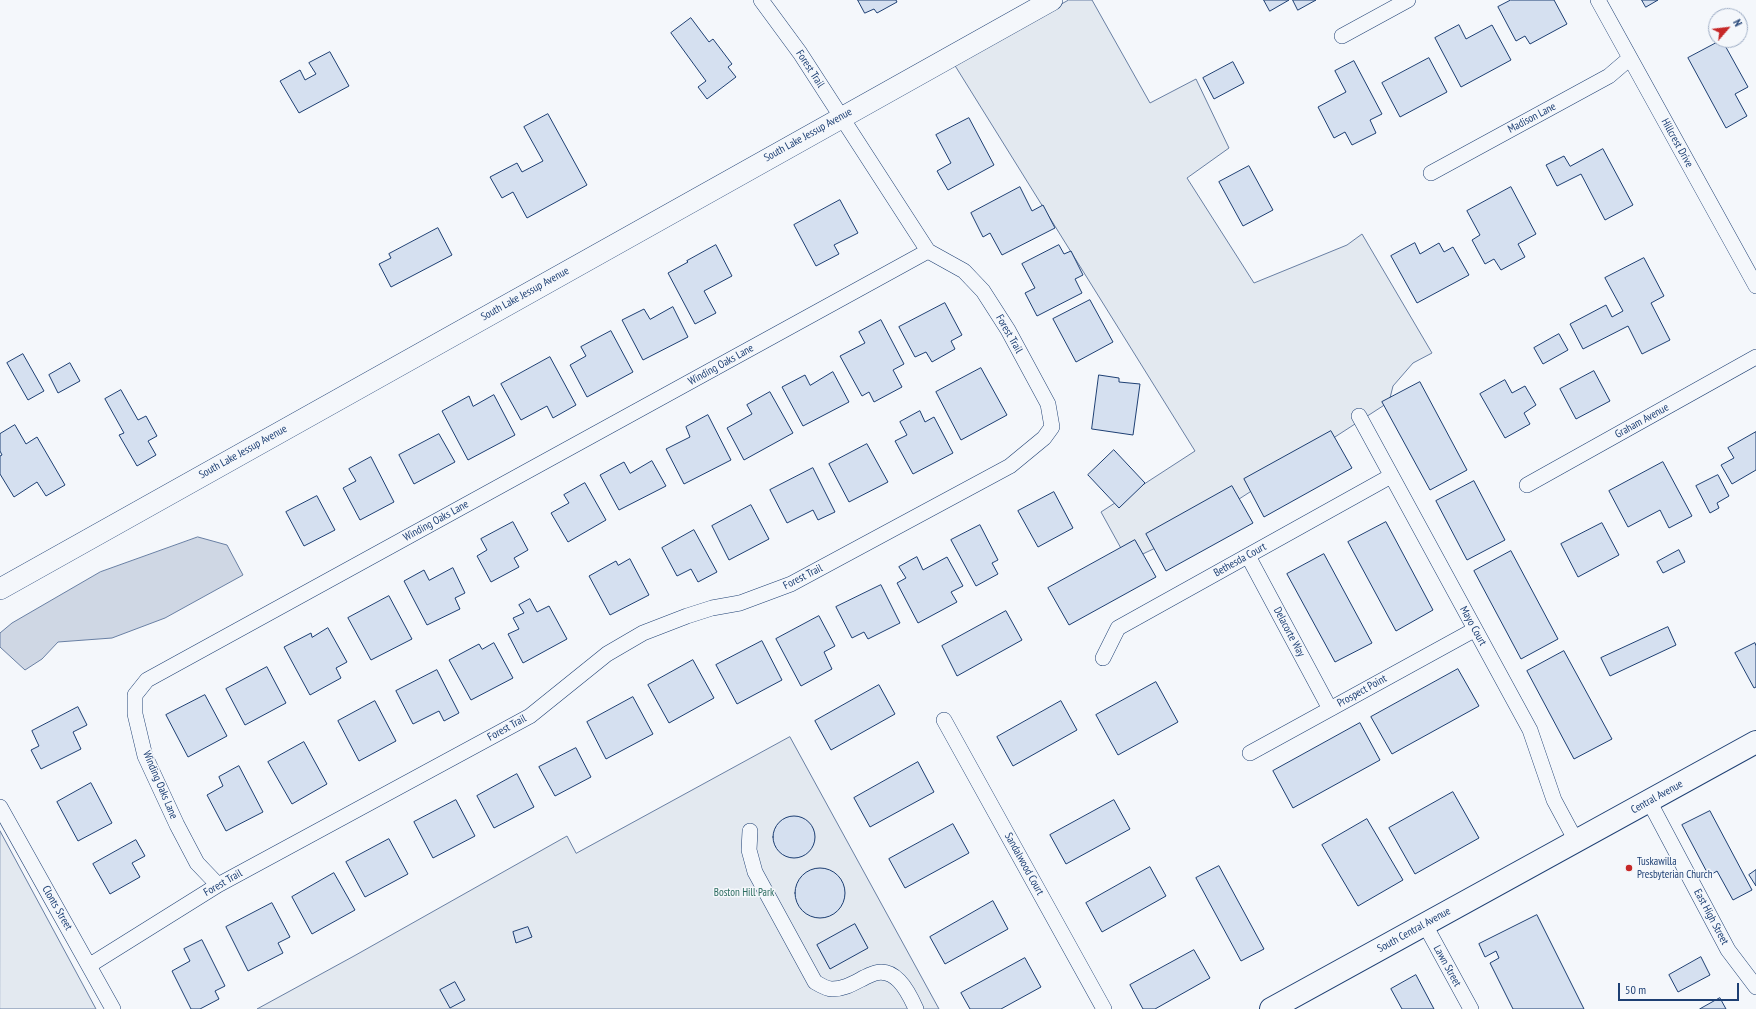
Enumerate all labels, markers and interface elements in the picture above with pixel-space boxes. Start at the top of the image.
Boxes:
north arrow [1708,8,1748,48]
text: N [1730,17,1745,29]
street label: Forest Trail [793,48,827,90]
street label: Madison Lane [1506,100,1558,136]
street label: South Lake Jessup Avenue [762,105,854,165]
street label: Hillcrest Drive [1658,116,1696,170]
street label: South Lake Jessup Avenue [479,264,571,324]
street label: Forest Trail [993,312,1025,356]
street label: Winding Oaks Lane [686,342,756,388]
street label: Graham Avenue [1613,401,1671,441]
street label: South Lake Jessup Avenue [197,422,289,482]
street label: Winding Oaks Lane [401,498,471,544]
street label: Bethesda Court [1211,540,1269,580]
street label: Forest Trail [781,562,825,592]
street label: Mayo Court [1457,604,1489,648]
street label: Delacorte Way [1270,605,1308,659]
street label: Prospect Point [1335,672,1389,710]
street label: Forest Trail [485,712,529,744]
street label: Winding Oaks Lane [140,749,180,821]
street label: Central Avenue [1629,777,1685,817]
street label: Sandalwood Court [1001,831,1047,897]
place label: Tuskawilla Presbyterian Church [1637,855,1713,881]
marker: Tuskawilla Presbyterian Church [1624,863,1634,873]
street label: Forest Trail [201,867,245,899]
street label: Clonts Street [39,883,75,933]
park label: Boston Hill Park [714,886,774,900]
street label: East High Street [1691,887,1731,947]
street label: South Central Avenue [1375,904,1453,956]
street label: Lawn Street [1430,943,1464,989]
scale bar [1620,975,1741,1001]
text: 50 m [1625,982,1646,997]

